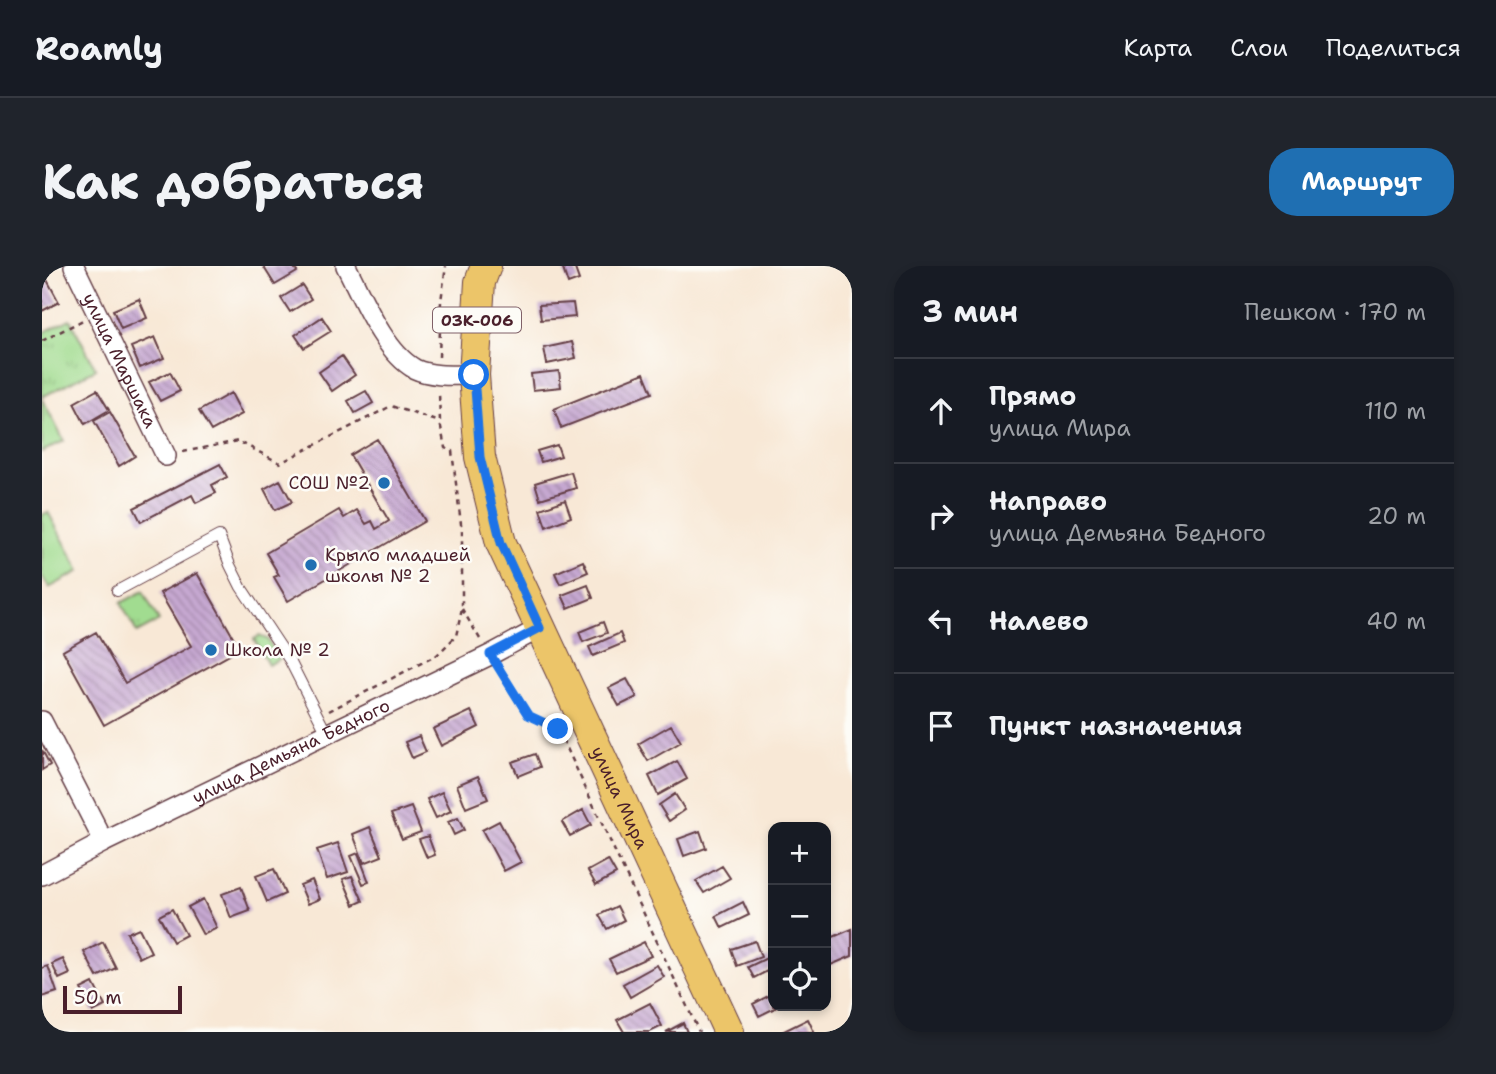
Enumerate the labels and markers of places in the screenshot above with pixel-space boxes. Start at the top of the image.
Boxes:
place label: СОШ №2 [289,471,370,495]
marker: СОШ №2 [376,475,392,491]
place label: Крыло младшей школы № 2 [325,543,471,588]
marker: Крыло младшей школы № 2 [303,557,319,573]
place label: Школа № 2 [225,638,330,662]
marker: Школа № 2 [203,642,219,658]

